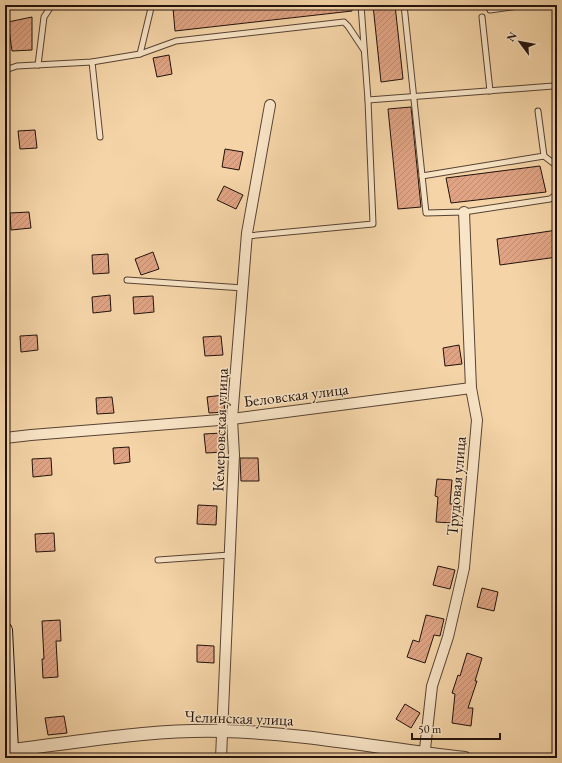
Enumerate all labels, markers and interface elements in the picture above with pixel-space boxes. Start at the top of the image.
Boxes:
north arrow [500,22,540,62]
text: N [503,29,520,44]
street label: Кемеровская улица [207,367,233,492]
street label: Беловская улица [242,378,350,412]
street label: Трудовая улица [441,435,471,537]
street label: Челинская улица [184,706,295,730]
scale bar [412,715,500,741]
text: 50 m [418,721,442,737]

